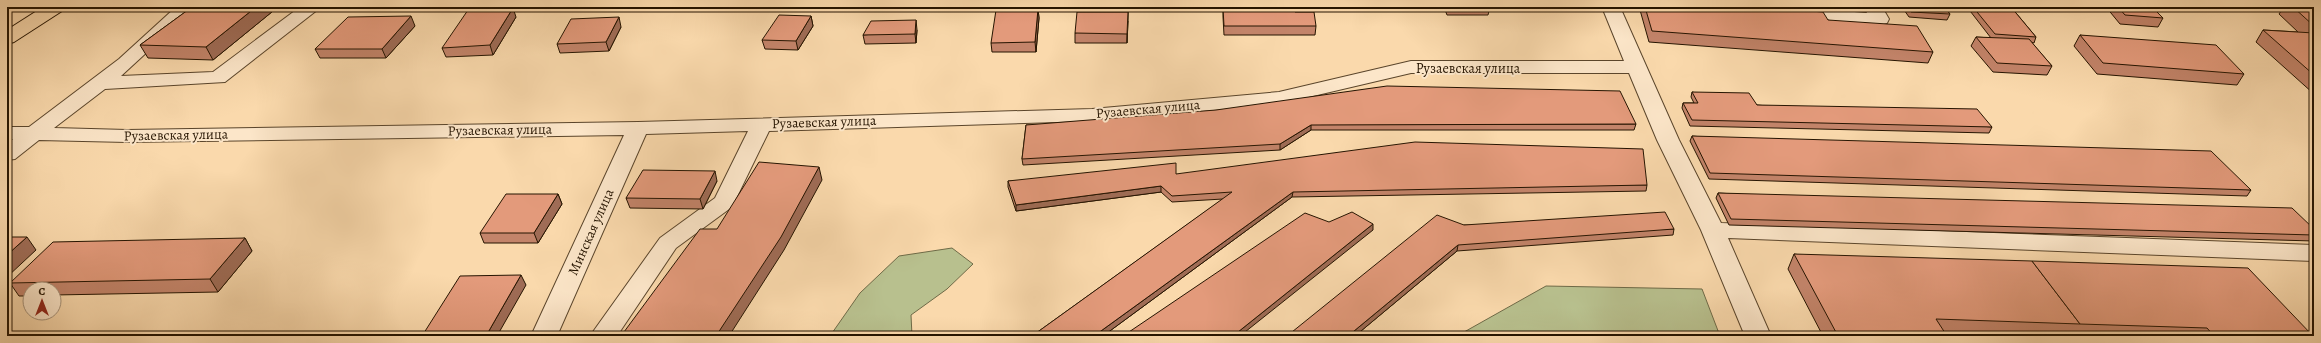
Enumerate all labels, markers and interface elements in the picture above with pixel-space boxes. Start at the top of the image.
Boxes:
street label: Рузаевская улица [1416,59,1521,78]
street label: Рузаевская улица [1095,95,1201,123]
street label: Рузаевская улица [771,111,877,133]
street label: Рузаевская улица [448,120,553,140]
street label: Рузаевская улица [124,125,229,145]
street label: Минская улица [563,185,619,278]
north arrow [22,281,62,321]
text: С [39,284,46,299]

